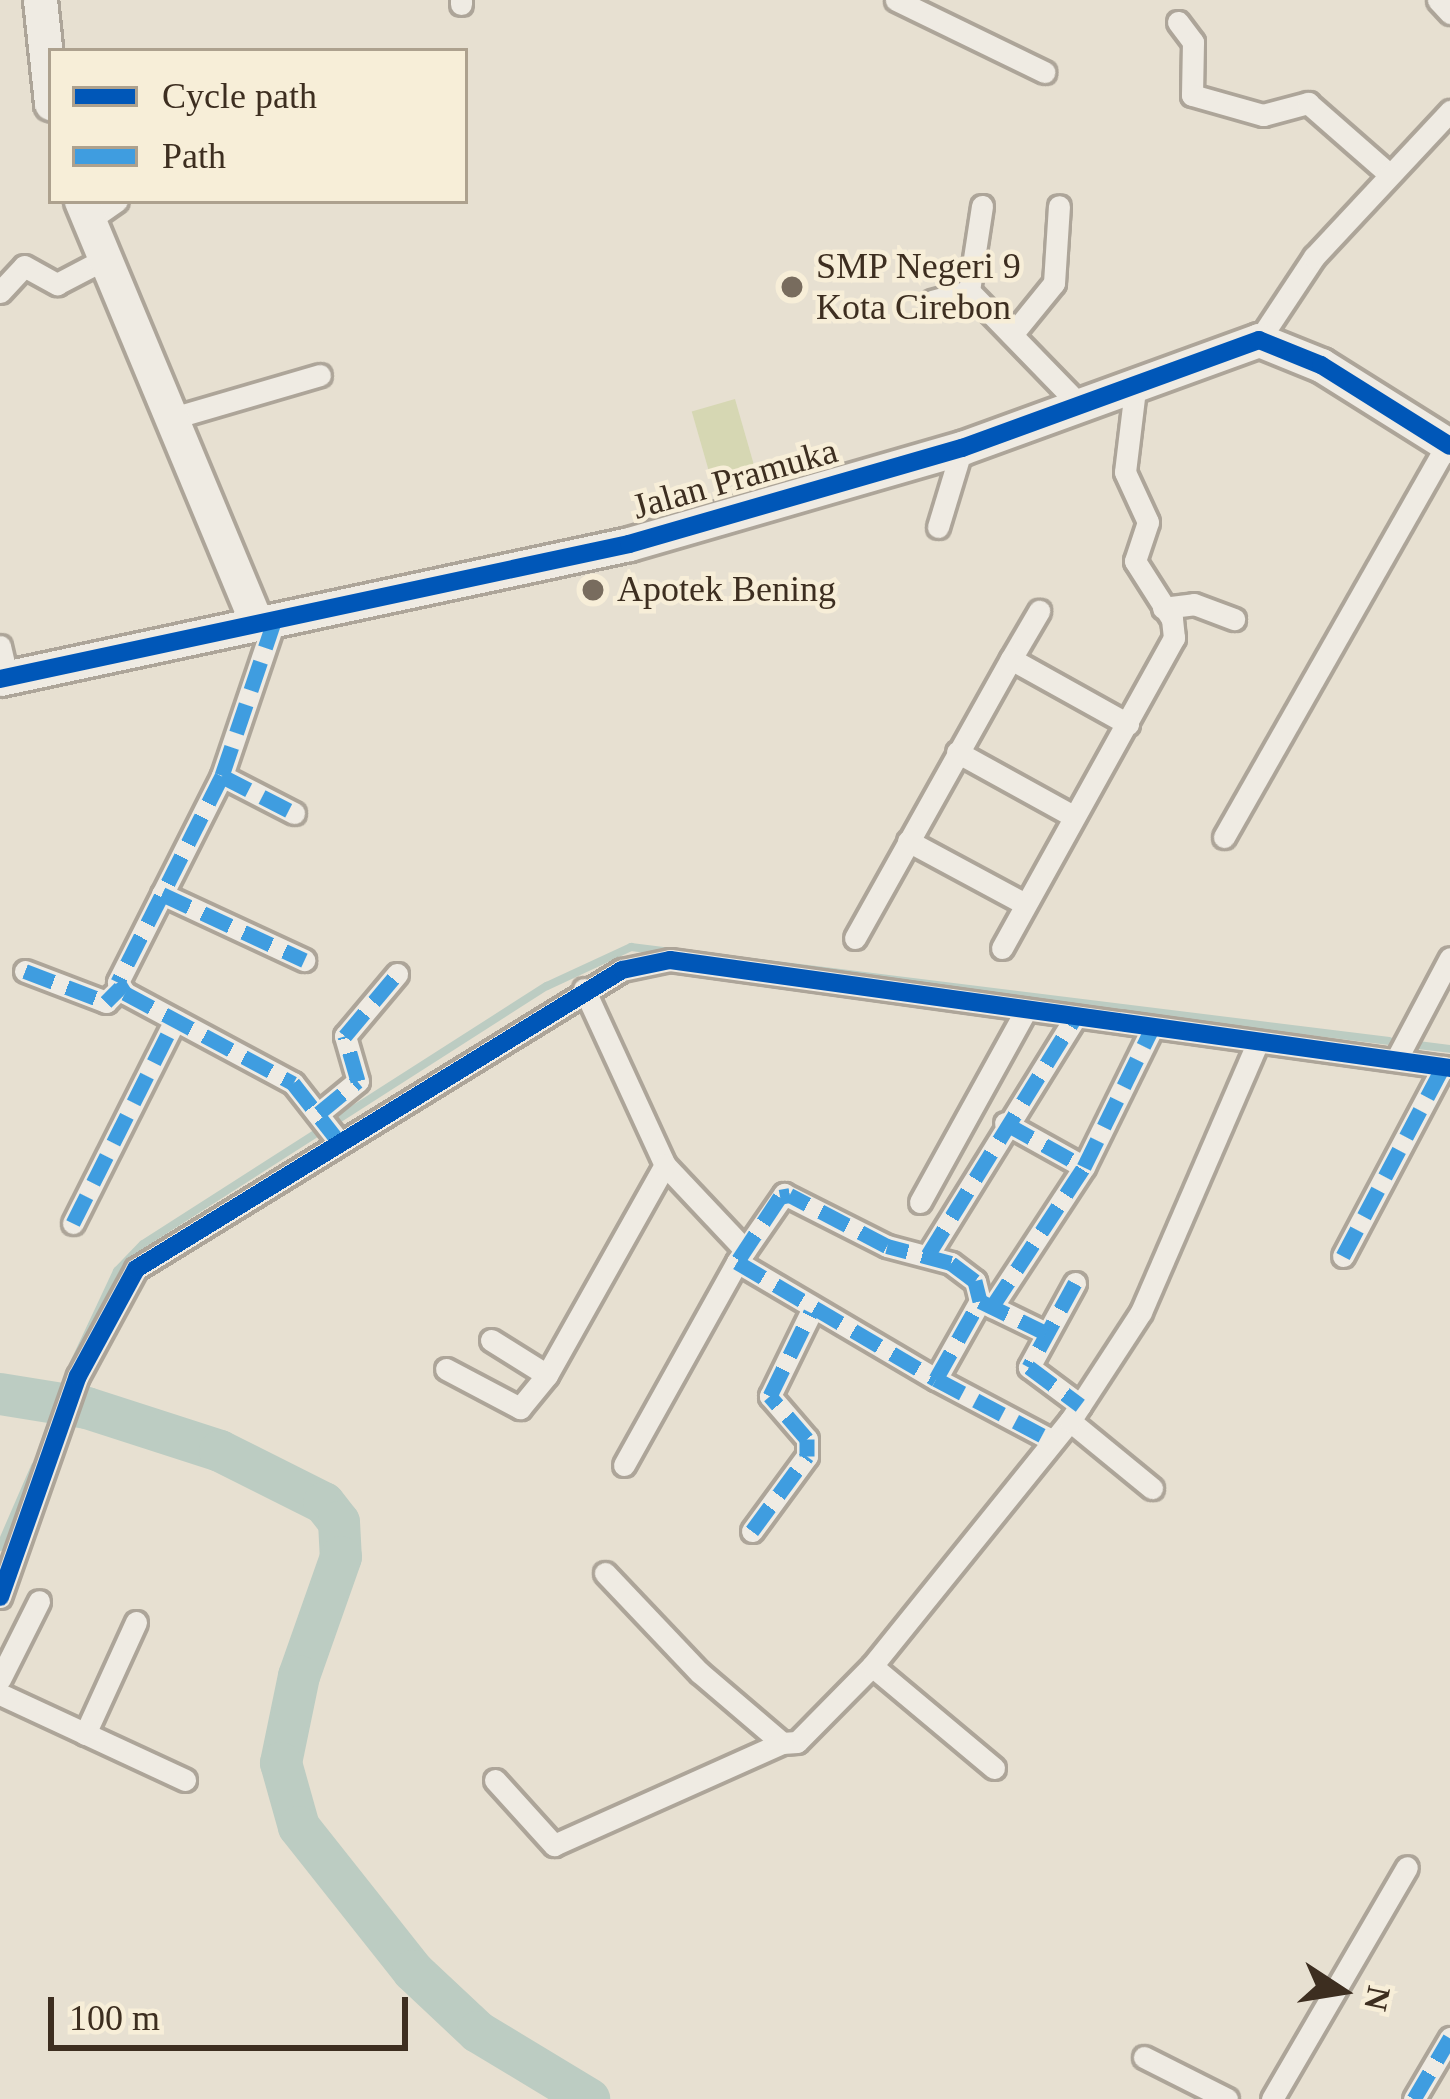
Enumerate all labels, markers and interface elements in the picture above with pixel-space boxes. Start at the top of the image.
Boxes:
legend [48,48,468,204]
text: Cycle path [162,76,317,116]
text: Path [162,136,226,176]
place label: SMP Negeri 9 Kota Cirebon [816,244,1022,329]
marker: SMP Negeri 9 Kota Cirebon [779,274,805,300]
street label: Jalan Pramuka [628,429,842,529]
place label: Apotek Bening [617,568,836,612]
marker: Apotek Bening [580,577,606,603]
north arrow [1282,1931,1402,2051]
scale bar [54,1973,414,2047]
text: N [1357,1983,1397,2014]
text: 100 m [69,1998,160,2038]

